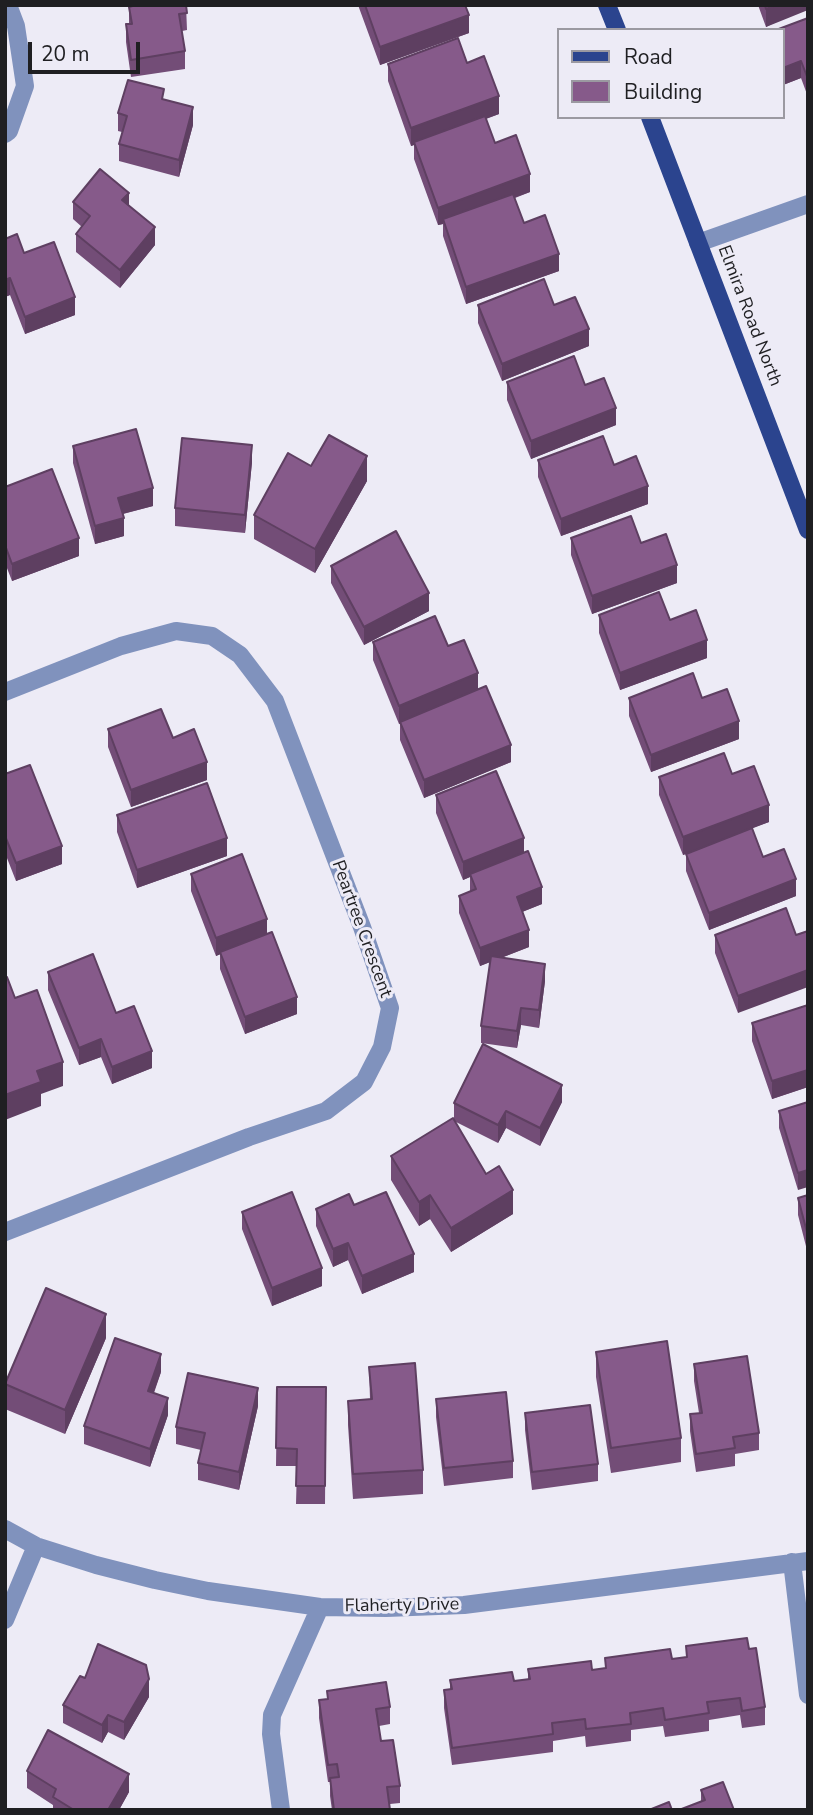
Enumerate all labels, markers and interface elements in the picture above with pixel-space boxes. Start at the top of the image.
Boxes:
scale bar [32,28,144,72]
legend [558,28,785,119]
text: 20 m [41,40,90,68]
text: Road [624,43,673,71]
text: Building [624,78,702,106]
street label: Elmira Road North [712,242,786,390]
street label: Peartree Crescent [326,857,396,1001]
street label: Flaherty Drive [345,1594,459,1618]

